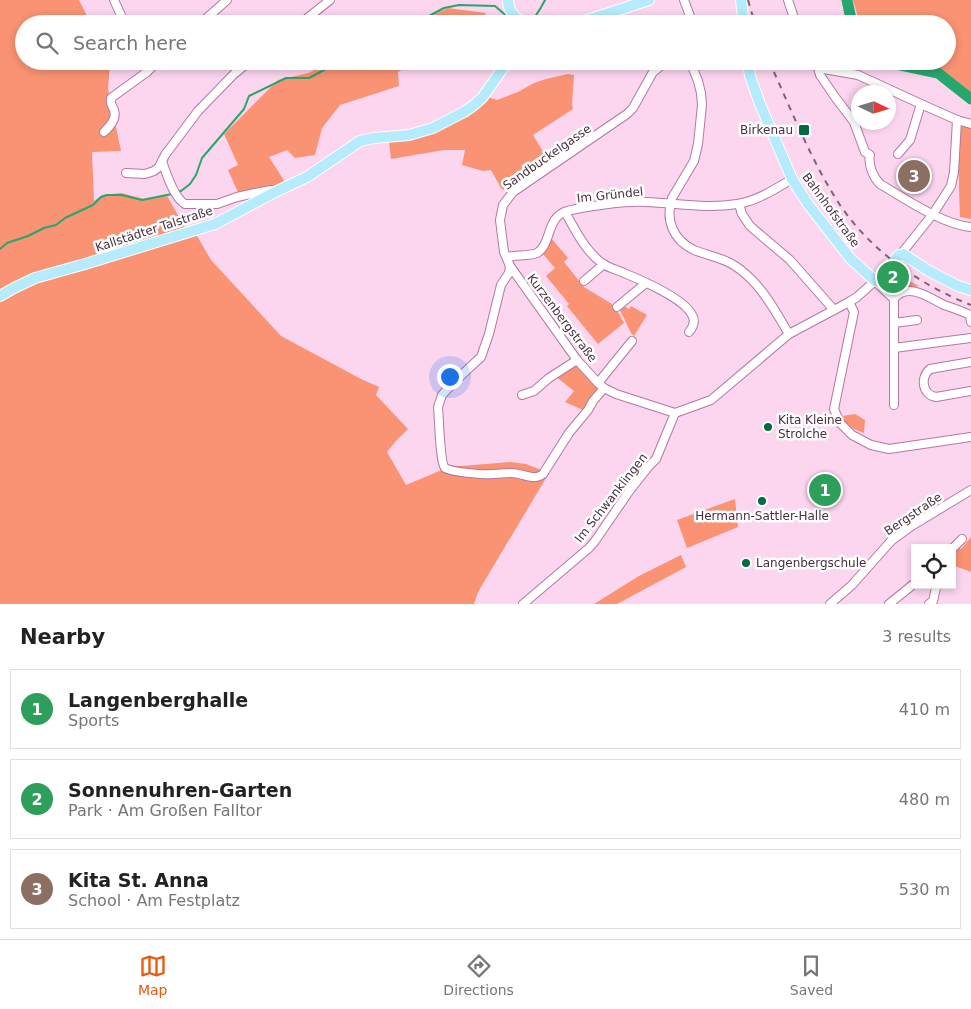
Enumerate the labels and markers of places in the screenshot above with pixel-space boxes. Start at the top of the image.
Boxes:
place label: Birkenau [740,123,793,137]
marker: Birkenau [797,123,811,137]
pin: 3 [898,157,930,195]
pin: 2 [877,258,909,296]
place label: Kita Kleine Strolche [778,413,842,441]
marker: Kita Kleine Strolche [762,421,774,433]
pin: 1 [809,471,841,509]
marker: Hermann-Sattler-Halle [756,495,768,507]
place label: Hermann-Sattler-Halle [695,509,829,523]
place label: Langenbergschule [756,556,866,570]
marker: Langenbergschule [740,557,752,569]

